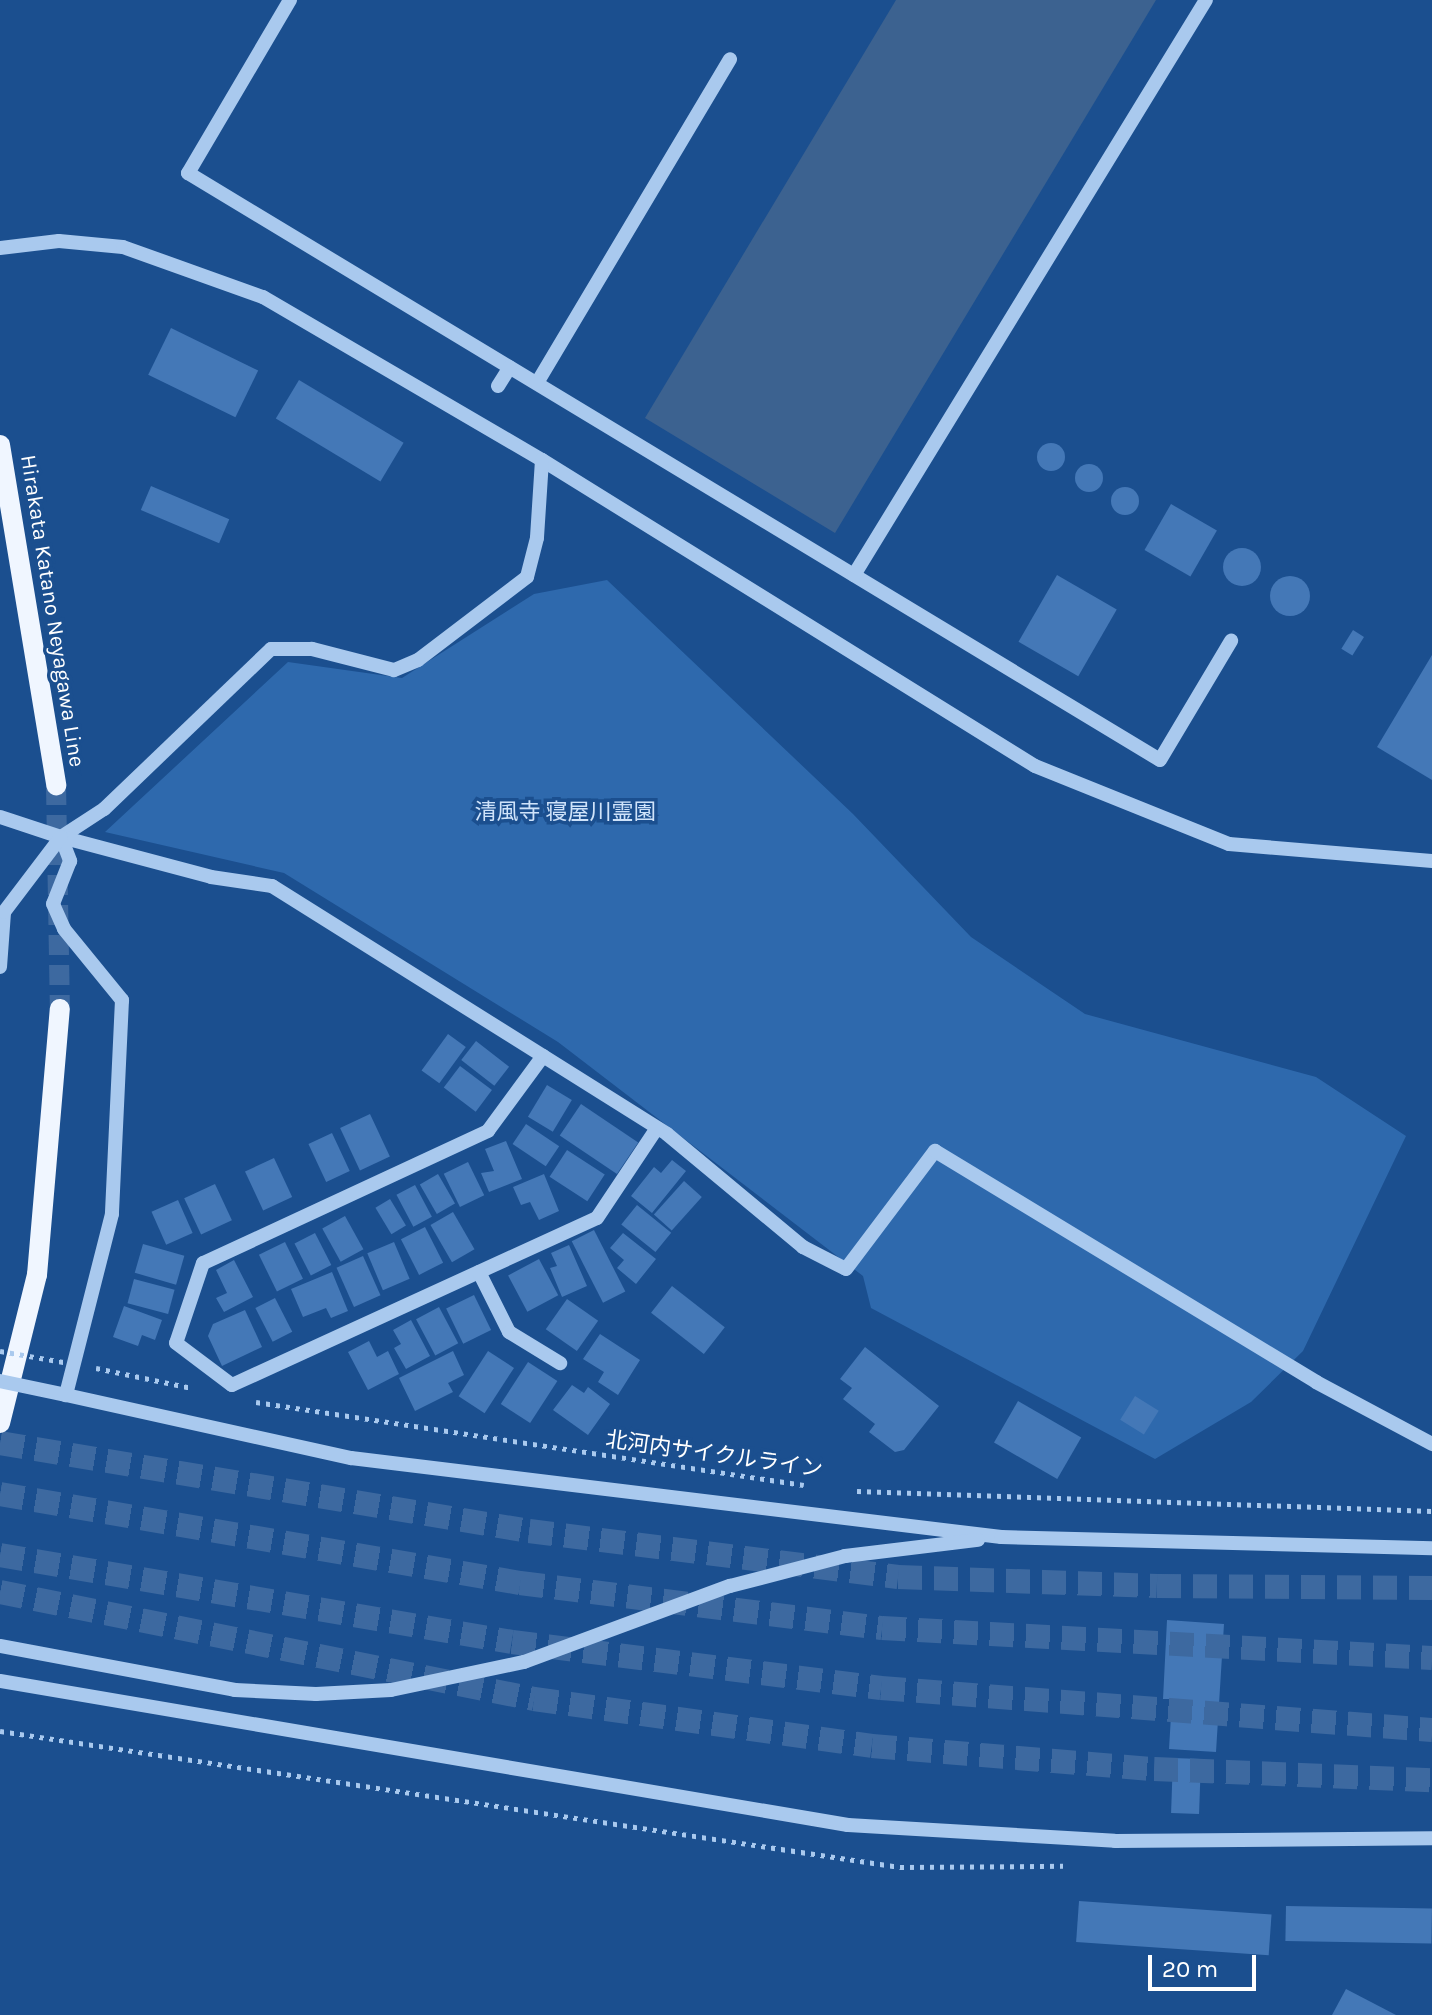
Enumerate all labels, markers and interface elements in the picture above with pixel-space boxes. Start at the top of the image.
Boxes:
street label: Hirakata Katano Neyagawa Line [14,453,90,769]
park label: 清風寺 寝屋川霊園 [474,800,656,826]
street label: 北河内サイクルライン [603,1427,825,1483]
scale bar [1152,1939,1260,1989]
text: 20 m [1162,1955,1218,1983]

